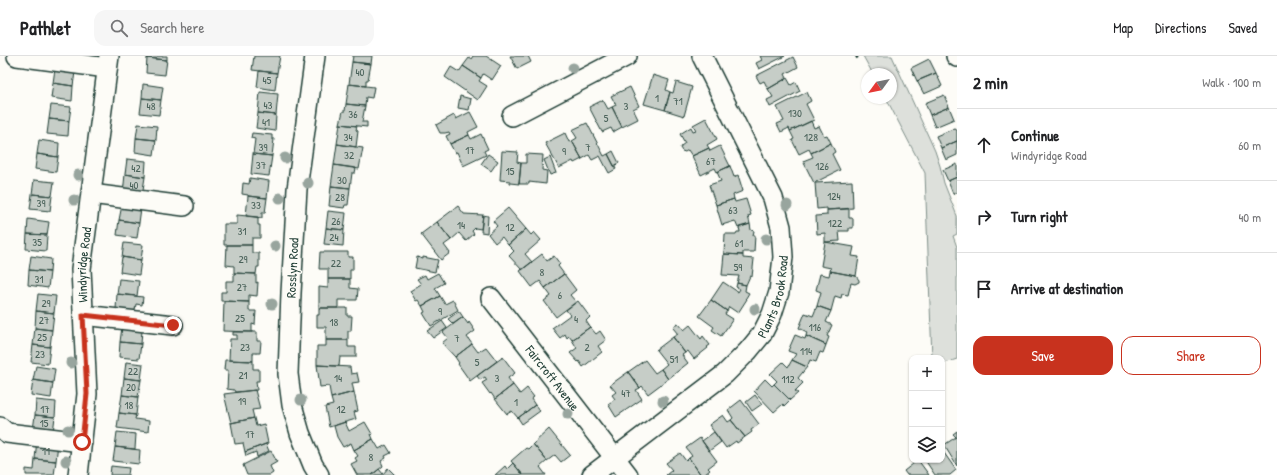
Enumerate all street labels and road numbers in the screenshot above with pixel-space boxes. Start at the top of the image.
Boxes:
street label: Windyridge Road [72,226,95,303]
street label: Rosslyn Road [281,237,303,299]
street label: Plants Brook Road [753,255,792,341]
street label: Faircroft Avenue [521,341,584,414]

